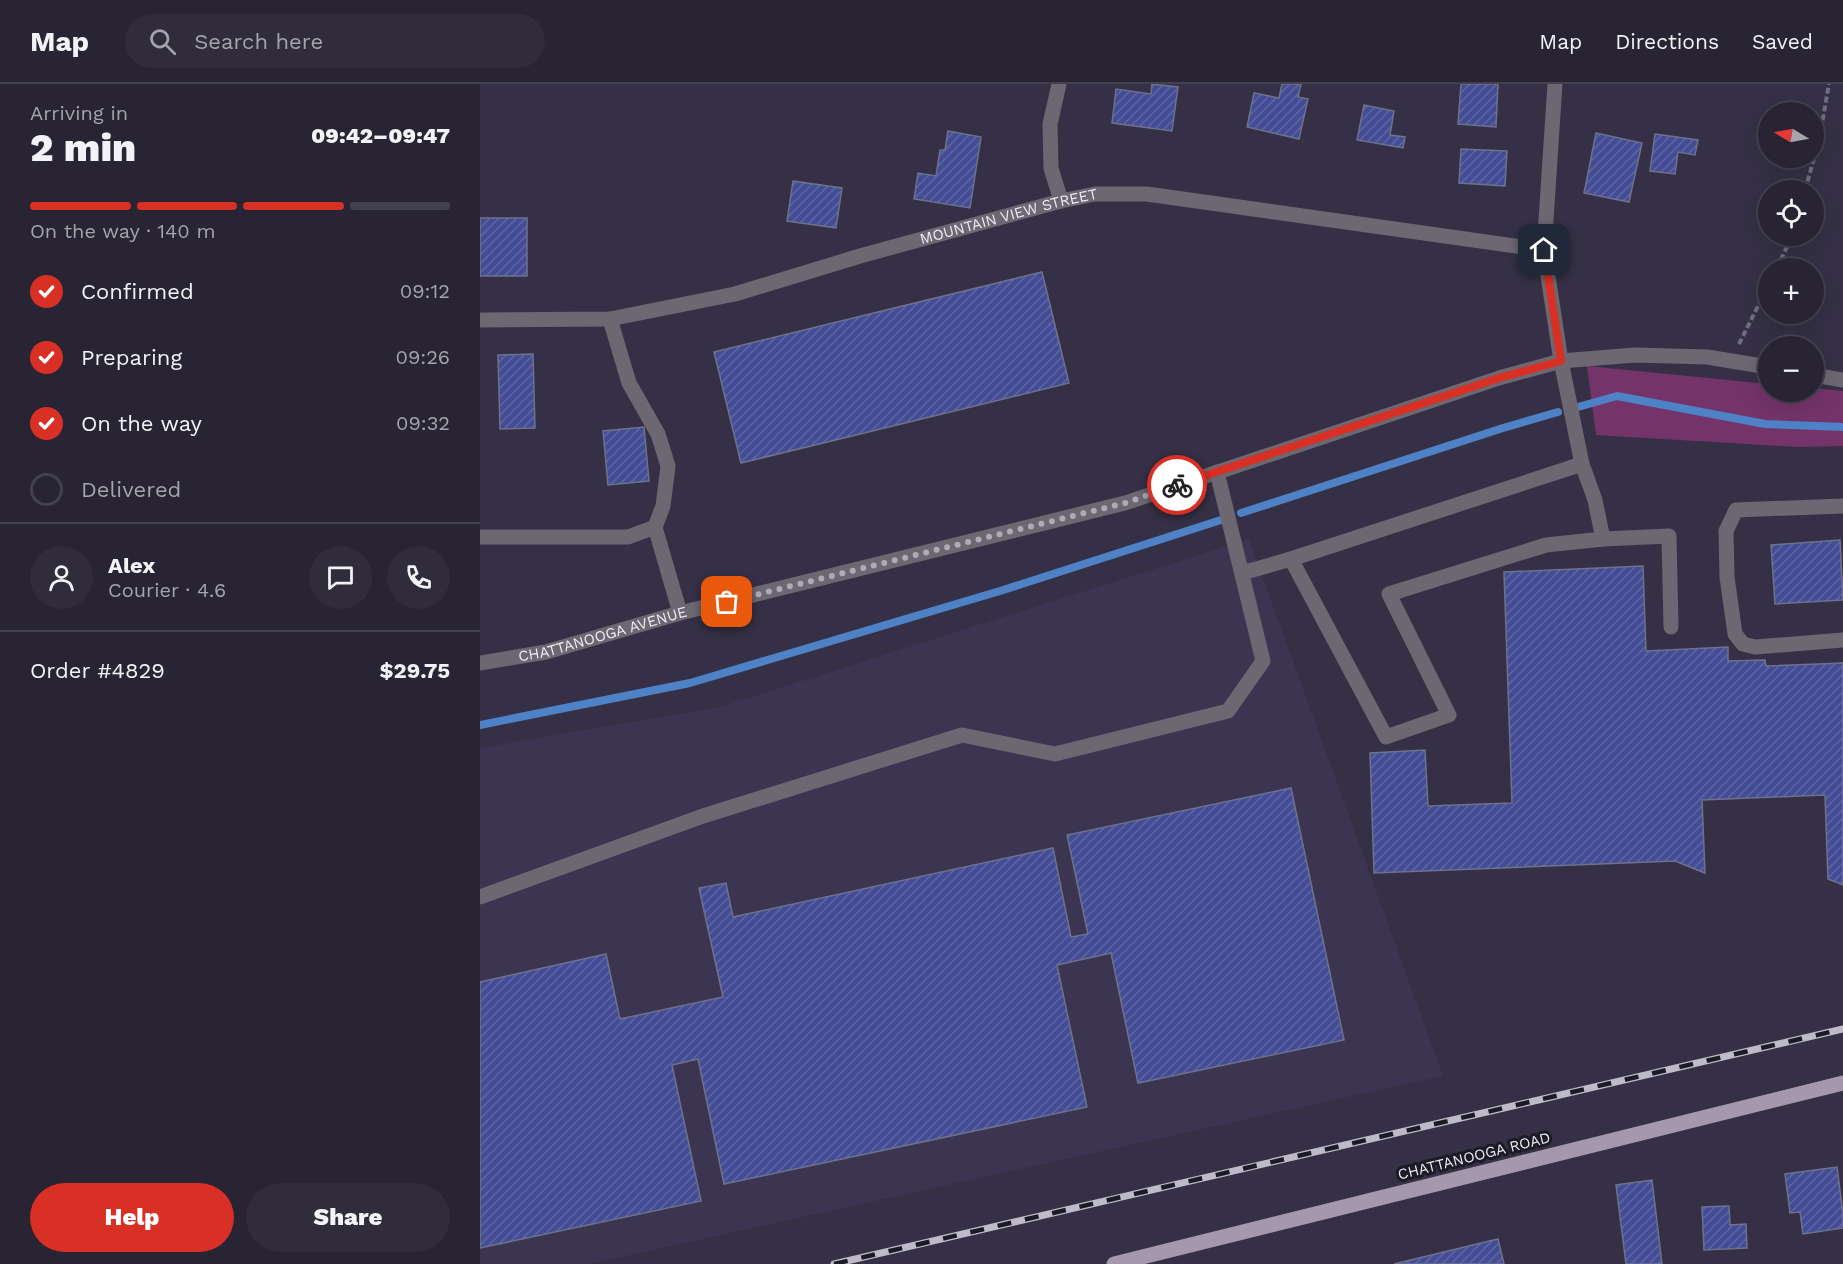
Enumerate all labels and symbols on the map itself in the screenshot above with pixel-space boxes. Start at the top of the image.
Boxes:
north arrow [1758,102,1824,168]
street label: MOUNTAIN VIEW STREET [918,185,1099,248]
pin [1518,224,1569,275]
courier [1147,455,1207,515]
pin [701,576,752,627]
street label: CHATTANOOGA AVENUE [517,603,689,665]
street label: CHATTANOOGA ROAD [1396,1128,1552,1184]

